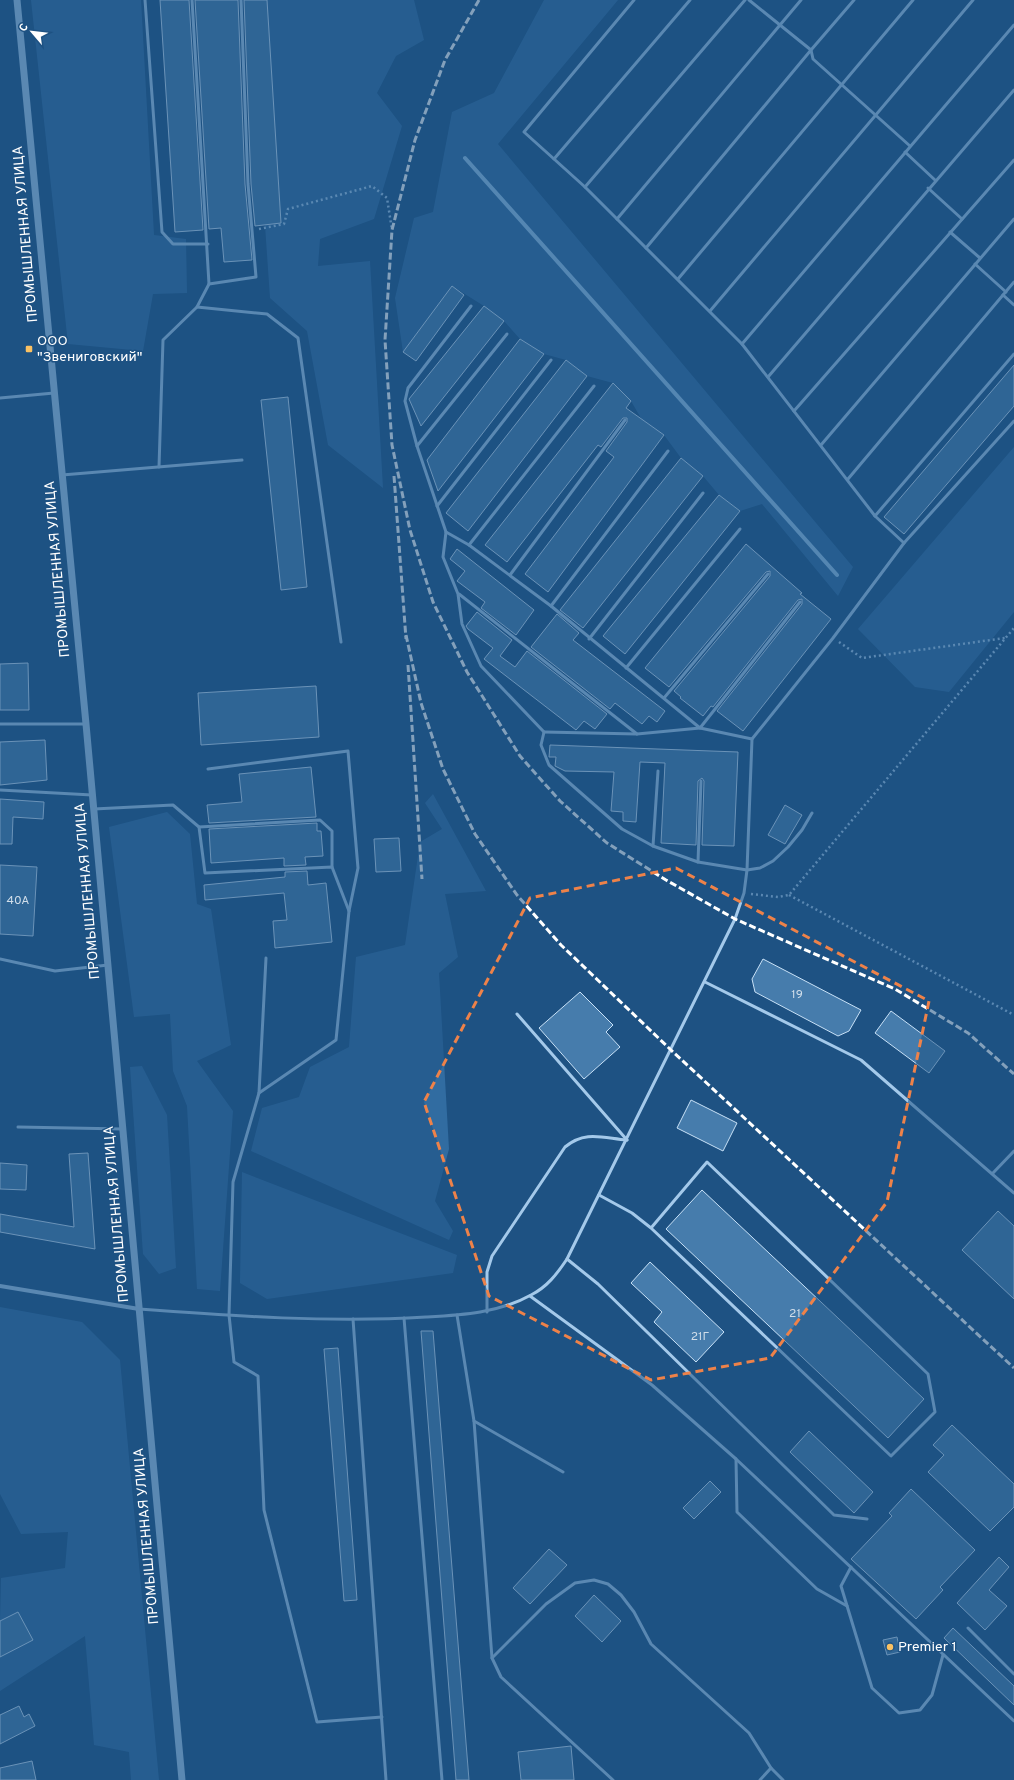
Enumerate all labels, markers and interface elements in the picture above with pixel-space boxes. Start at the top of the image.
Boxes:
north arrow [12,12,52,52]
text: С [16,21,32,34]
street label: ПРОМЫШЛЕННАЯ УЛИЦА [10,145,42,323]
place label: ООО "Звениговский" [37,333,142,366]
marker: ООО "Звениговский" [24,344,34,354]
street label: ПРОМЫШЛЕННАЯ УЛИЦА [42,480,74,658]
street label: ПРОМЫШЛЕННАЯ УЛИЦА [72,802,104,980]
house number: 40А [7,893,29,909]
house number: 19 [791,987,803,1003]
street label: ПРОМЫШЛЕННАЯ УЛИЦА [101,1125,133,1303]
house number: 21 [789,1306,801,1322]
house number: 21Г [691,1329,709,1345]
street label: ПРОМЫШЛЕННАЯ УЛИЦА [131,1447,163,1625]
place label: Premier 1 [898,1639,957,1656]
marker: Premier 1 [885,1642,895,1652]

